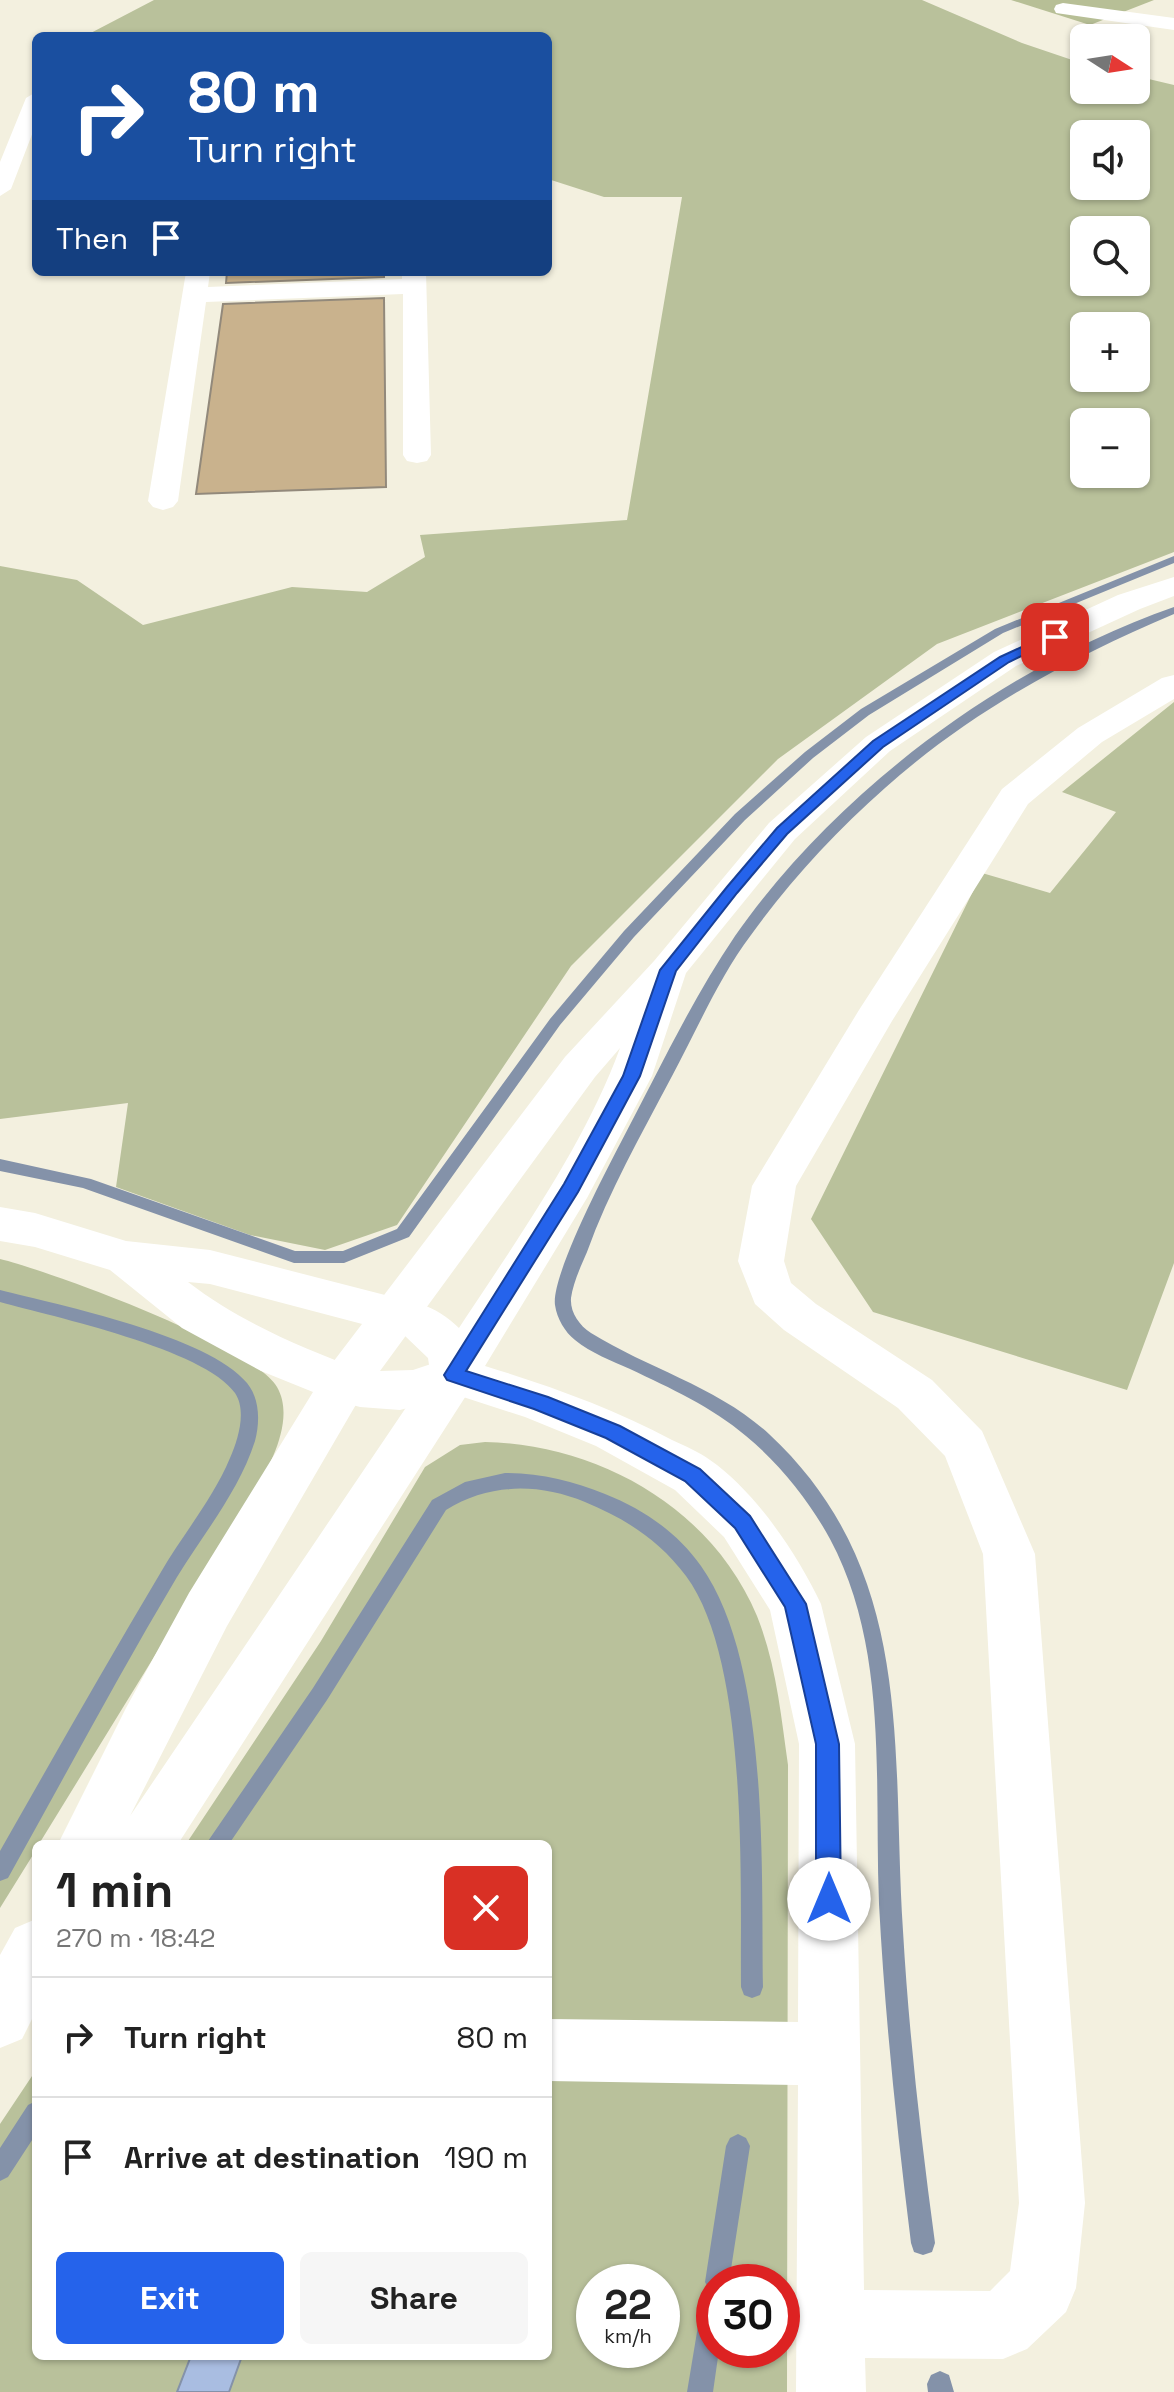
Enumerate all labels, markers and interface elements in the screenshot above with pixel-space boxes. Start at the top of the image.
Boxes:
north arrow [1070,24,1150,104]
map controls [1070,24,1150,488]
text: 80 m [188,57,320,128]
icon: right [56,64,160,168]
button: sound [1070,120,1150,200]
text: Turn right [188,127,357,173]
icon: arrive [144,216,188,260]
button: search [1070,216,1150,296]
text: Then [56,219,128,258]
button: + [1070,312,1150,392]
button: − [1070,408,1150,488]
pin [1021,603,1089,671]
icon: arrive [1033,615,1077,659]
position arrow [787,1857,871,1941]
text: 1 min [56,1860,173,1921]
button: close [444,1866,528,1950]
text: 270 m · 18:42 [56,1921,215,1955]
icon: right [56,2015,100,2059]
text: Turn right [124,2018,267,2057]
text: 80 m [457,2018,528,2057]
icon: arrive [56,2135,100,2179]
text: Arrive at destination [124,2138,420,2177]
text: 190 m [444,2138,528,2177]
button: Exit [56,2252,284,2344]
button: Share [300,2252,528,2344]
speed limit sign: 30 [696,2264,800,2368]
text: 22 [604,2280,652,2331]
text: km/h [604,2323,652,2349]

